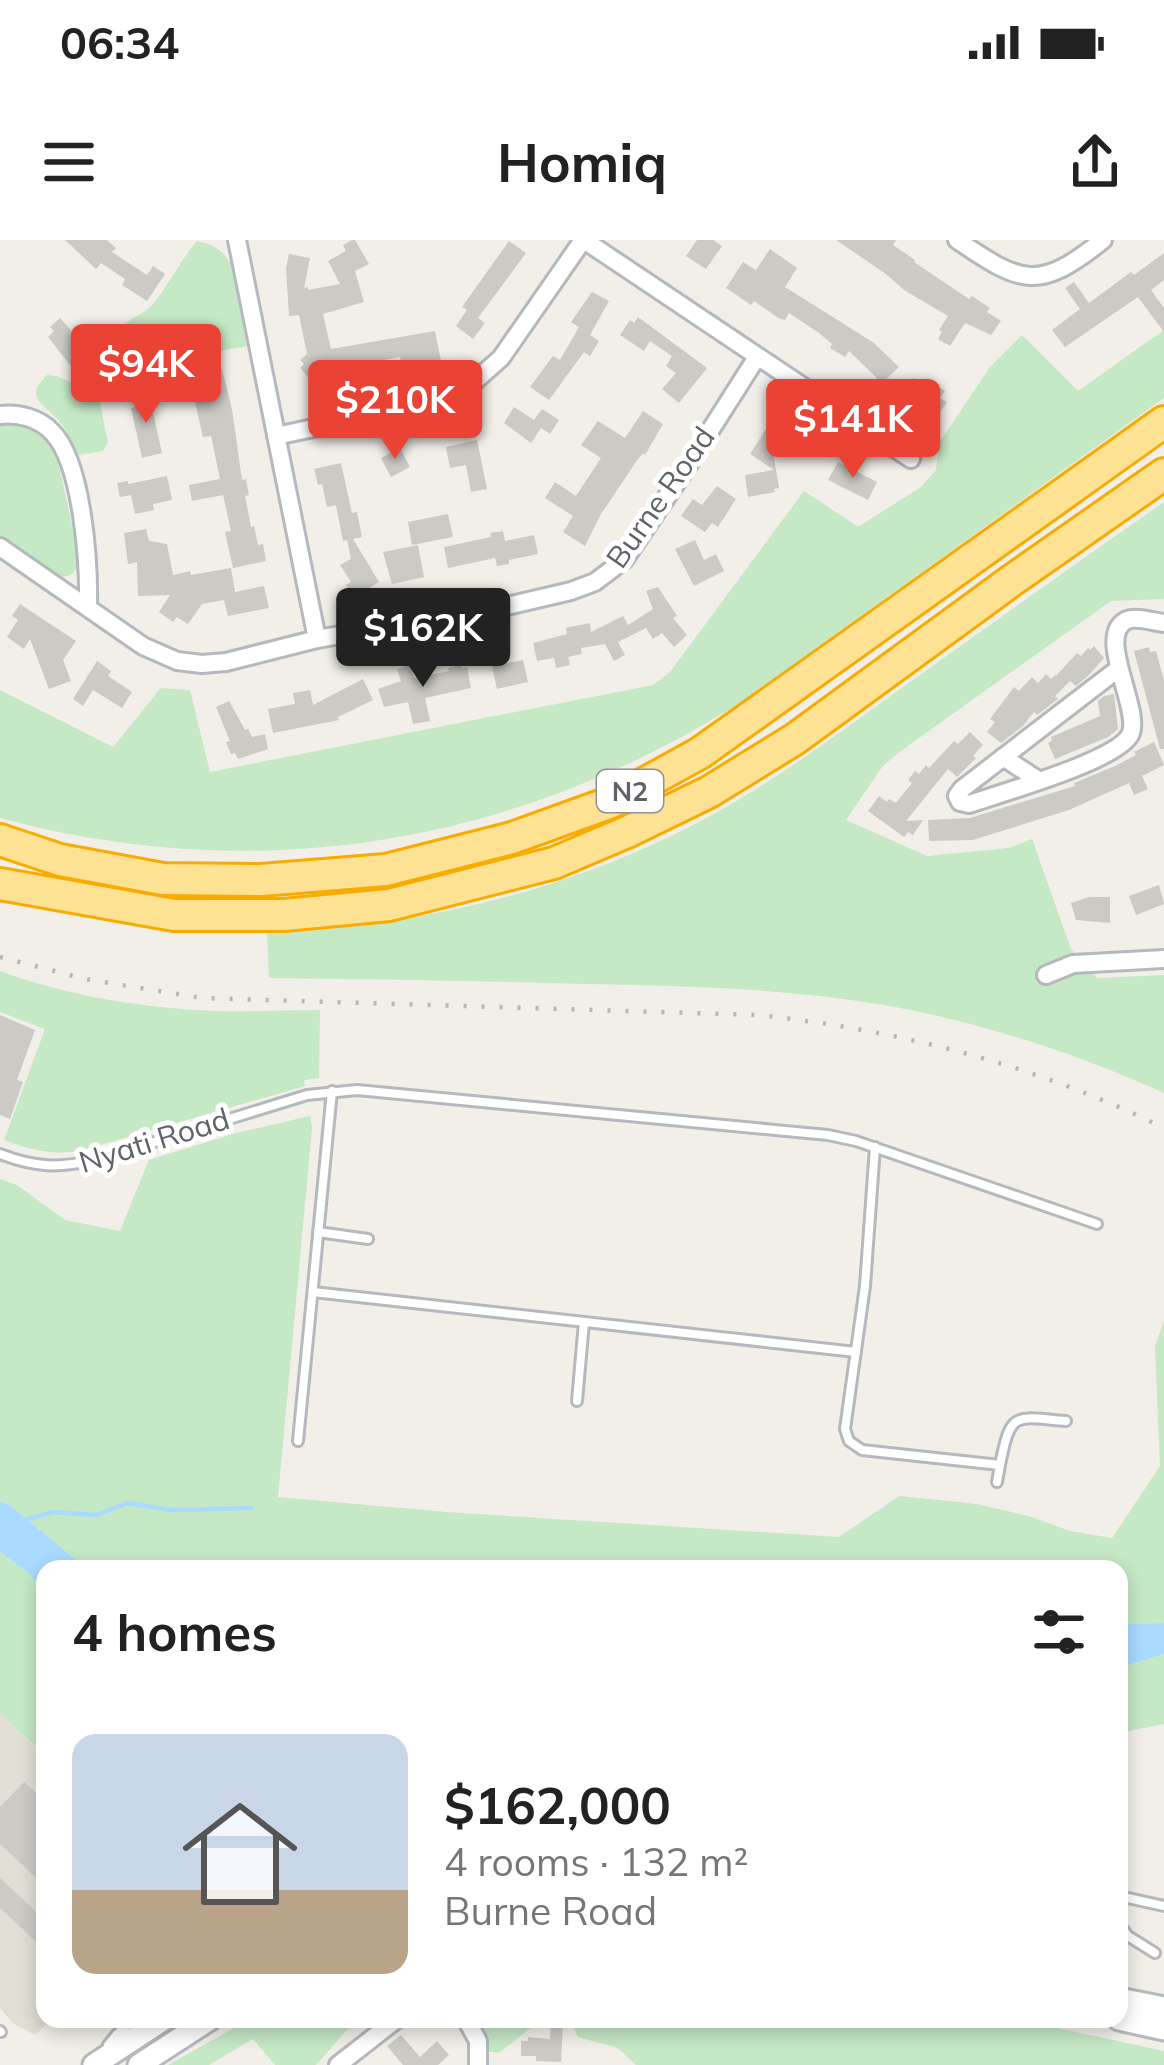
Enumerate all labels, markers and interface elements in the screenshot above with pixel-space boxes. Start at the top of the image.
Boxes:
text: 06:34 [60,14,179,70]
text: Homiq [497,128,667,196]
icon: menu [36,129,102,195]
icon: share [1062,129,1128,195]
pin: $94K [75,324,217,426]
text: $94K [98,338,194,387]
pin: $210K [311,360,479,462]
text: $210K [335,374,455,423]
pin: $141K [769,379,937,481]
text: $141K [793,393,913,442]
street label: Burne Road [597,419,723,575]
pin: $162K [339,588,507,690]
text: $162K [363,602,483,651]
road number: N2 [597,770,663,812]
street label: Nyati Road [74,1099,234,1181]
icon: filters [1026,1599,1092,1665]
text: 4 homes [72,1600,277,1664]
text: $162,000 [444,1773,671,1837]
icon: home [168,1782,312,1926]
text: 4 rooms · 132 m² [444,1837,748,1886]
text: Burne Road [444,1886,657,1935]

